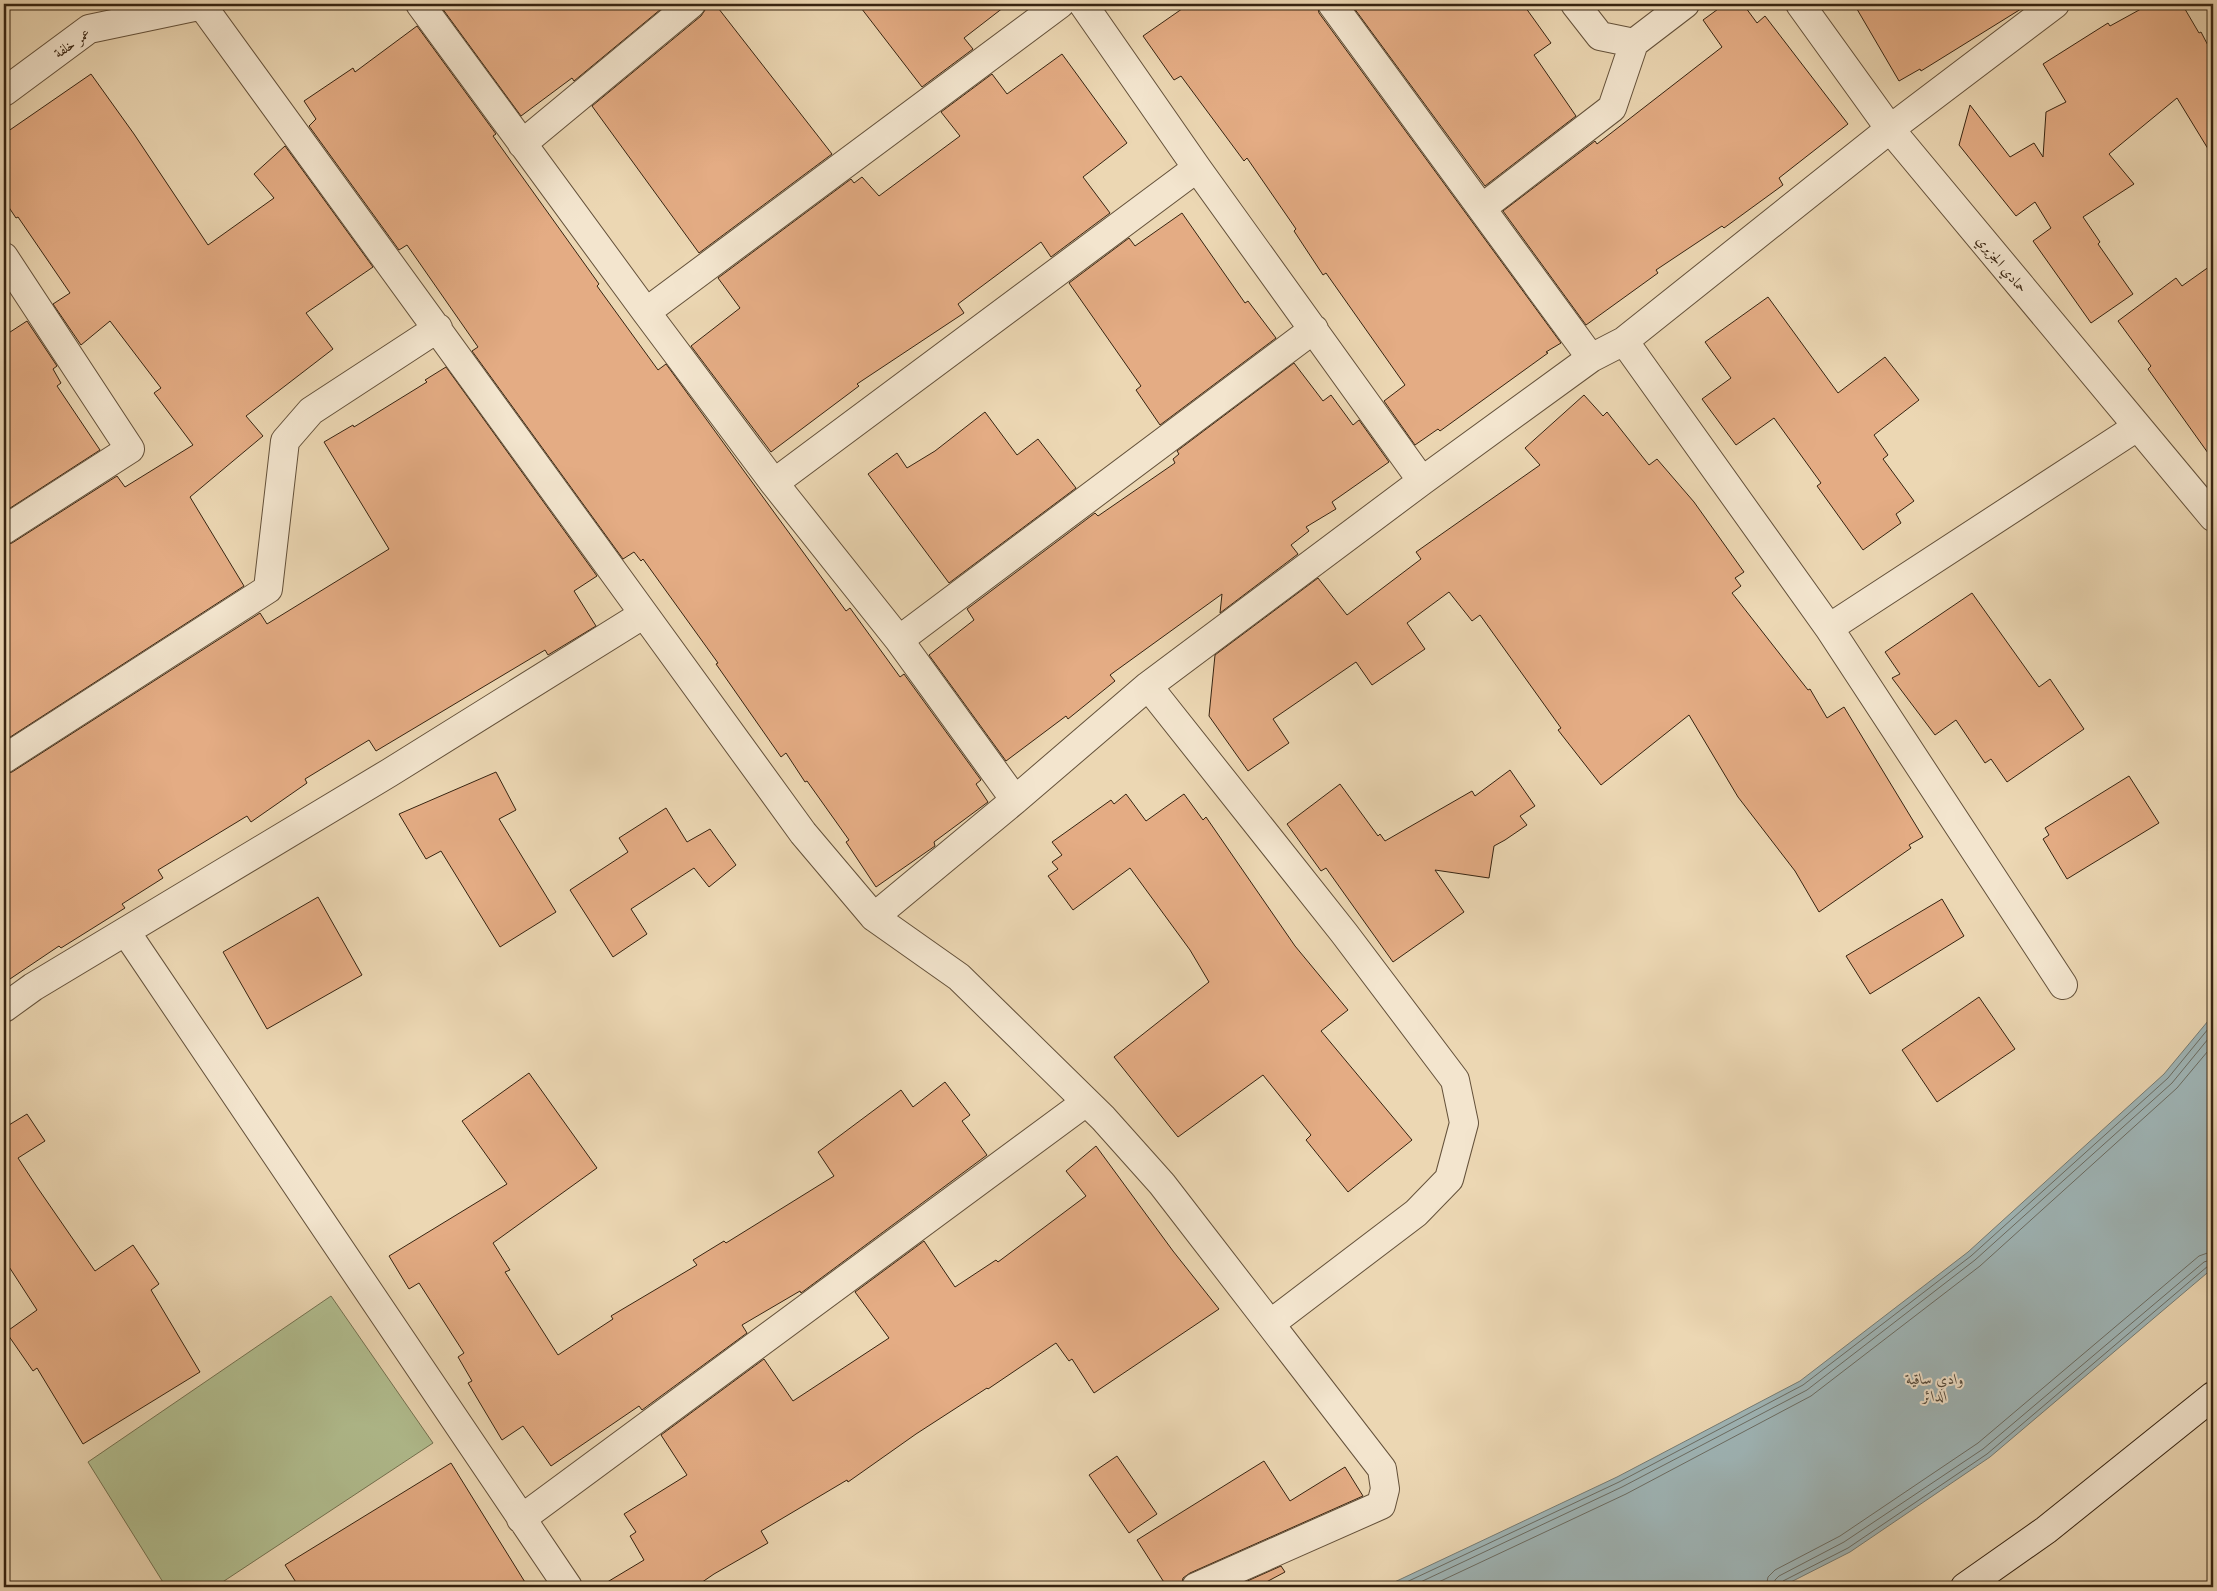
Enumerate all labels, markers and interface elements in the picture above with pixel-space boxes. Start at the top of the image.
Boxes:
street label: عمر خلفة [52,27,94,62]
street label: حمادي الجزيري [1970,234,2029,298]
water label: وادي ساقية الدائر [1904,1373,1964,1405]

